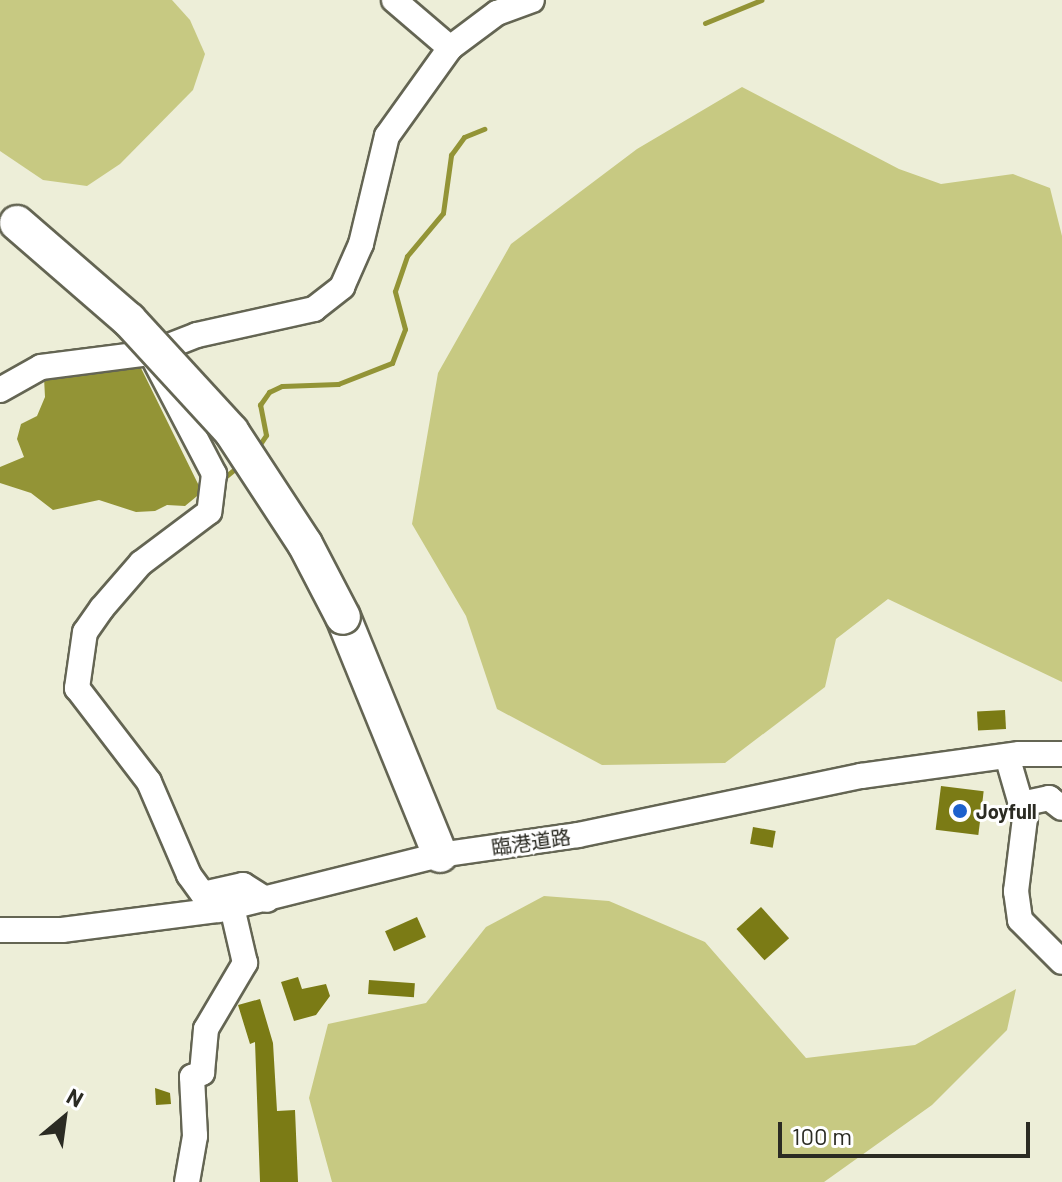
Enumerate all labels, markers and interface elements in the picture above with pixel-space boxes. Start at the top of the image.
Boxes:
place label: Joyfull [976,799,1037,823]
marker: Joyfull [951,802,969,820]
street label: 臨港道路 [490,825,572,859]
north arrow [24,1078,104,1158]
text: N [63,1082,88,1112]
scale bar [782,1106,1034,1156]
text: 100 m [792,1121,852,1150]

